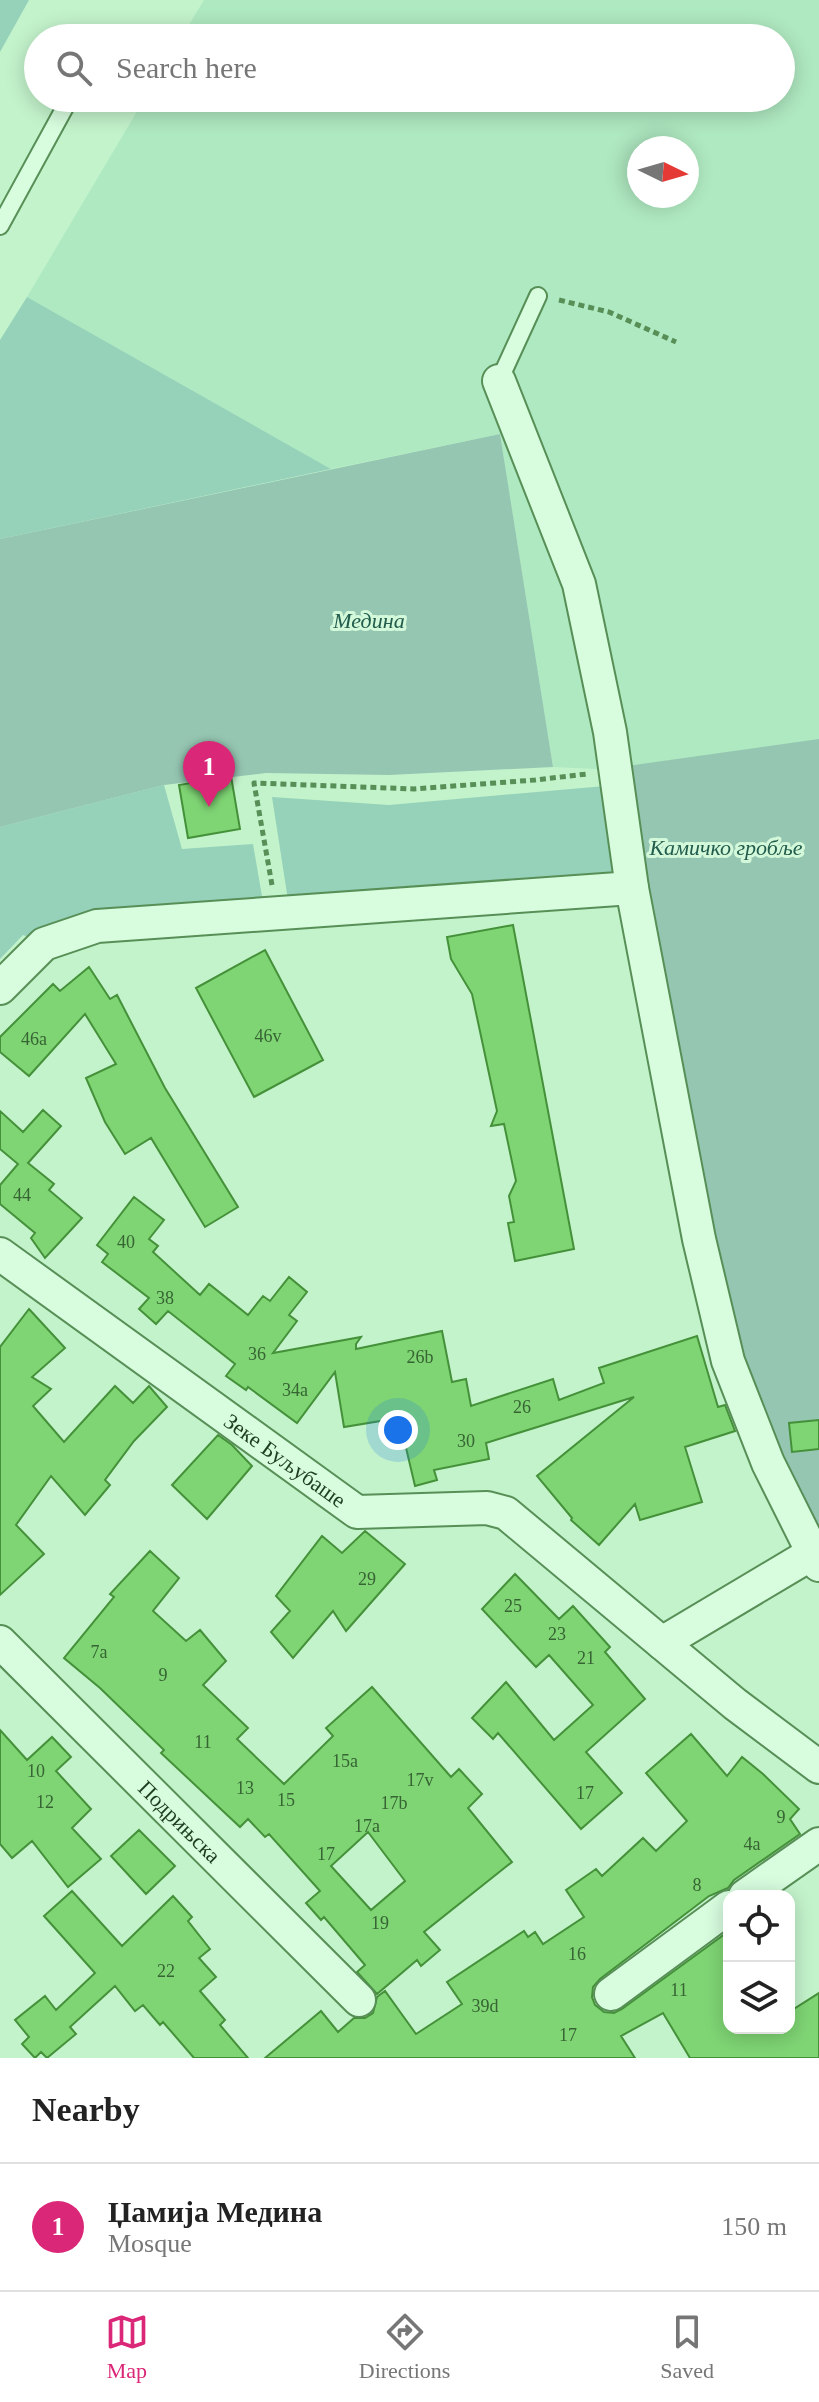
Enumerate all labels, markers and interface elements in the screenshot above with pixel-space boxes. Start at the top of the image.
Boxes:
search box [24,24,795,112]
icon: search [52,46,96,90]
text: Search here [116,51,257,84]
north arrow [627,136,699,208]
park label: Медина [332,608,405,633]
pin: 1 [183,741,235,807]
park label: Камичко гробље [648,835,803,860]
house number: 46v [255,1026,282,1046]
house number: 46a [21,1029,47,1049]
house number: 44 [13,1185,31,1205]
house number: 40 [117,1232,135,1252]
house number: 38 [156,1288,174,1308]
house number: 36 [248,1344,266,1364]
house number: 26b [407,1347,434,1367]
house number: 34a [282,1380,308,1400]
house number: 26 [513,1397,531,1417]
street label: Зеке Буљубаше [219,1408,351,1513]
your location [378,1410,418,1450]
house number: 30 [457,1431,475,1451]
house number: 29 [358,1569,376,1589]
house number: 25 [504,1596,522,1616]
house number: 23 [548,1624,566,1644]
house number: 7a [91,1642,108,1662]
house number: 21 [577,1648,595,1668]
house number: 9 [159,1665,168,1685]
house number: 11 [194,1732,212,1752]
house number: 15a [332,1751,358,1771]
house number: 10 [27,1761,45,1781]
house number: 17v [407,1770,434,1790]
street label: Подрињска [133,1775,226,1868]
house number: 13 [236,1778,254,1798]
house number: 17 [576,1783,594,1803]
house number: 15 [277,1790,295,1810]
house number: 12 [36,1792,54,1812]
house number: 17b [381,1793,408,1813]
house number: 9 [777,1807,786,1827]
house number: 17a [354,1816,380,1836]
house number: 4a [744,1834,761,1854]
house number: 17 [317,1844,335,1864]
house number: 8 [693,1875,702,1895]
map controls [723,1890,795,2034]
button: locate [723,1890,795,1962]
house number: 19 [371,1913,389,1933]
house number: 16 [568,1944,586,1964]
house number: 22 [157,1961,175,1981]
button: layers [723,1962,795,2034]
house number: 11 [670,1980,688,2000]
house number: 39d [472,1996,499,2016]
house number: 17 [559,2025,577,2045]
text: Nearby [32,2091,140,2128]
text: Џамија Медина [108,2195,322,2228]
text: 1 [52,2212,65,2241]
text: 150 m [721,2212,787,2241]
text: Mosque [108,2229,192,2258]
tab: Map [105,2310,149,2384]
tab: Directions [359,2310,450,2384]
tab: Saved [660,2310,714,2384]

